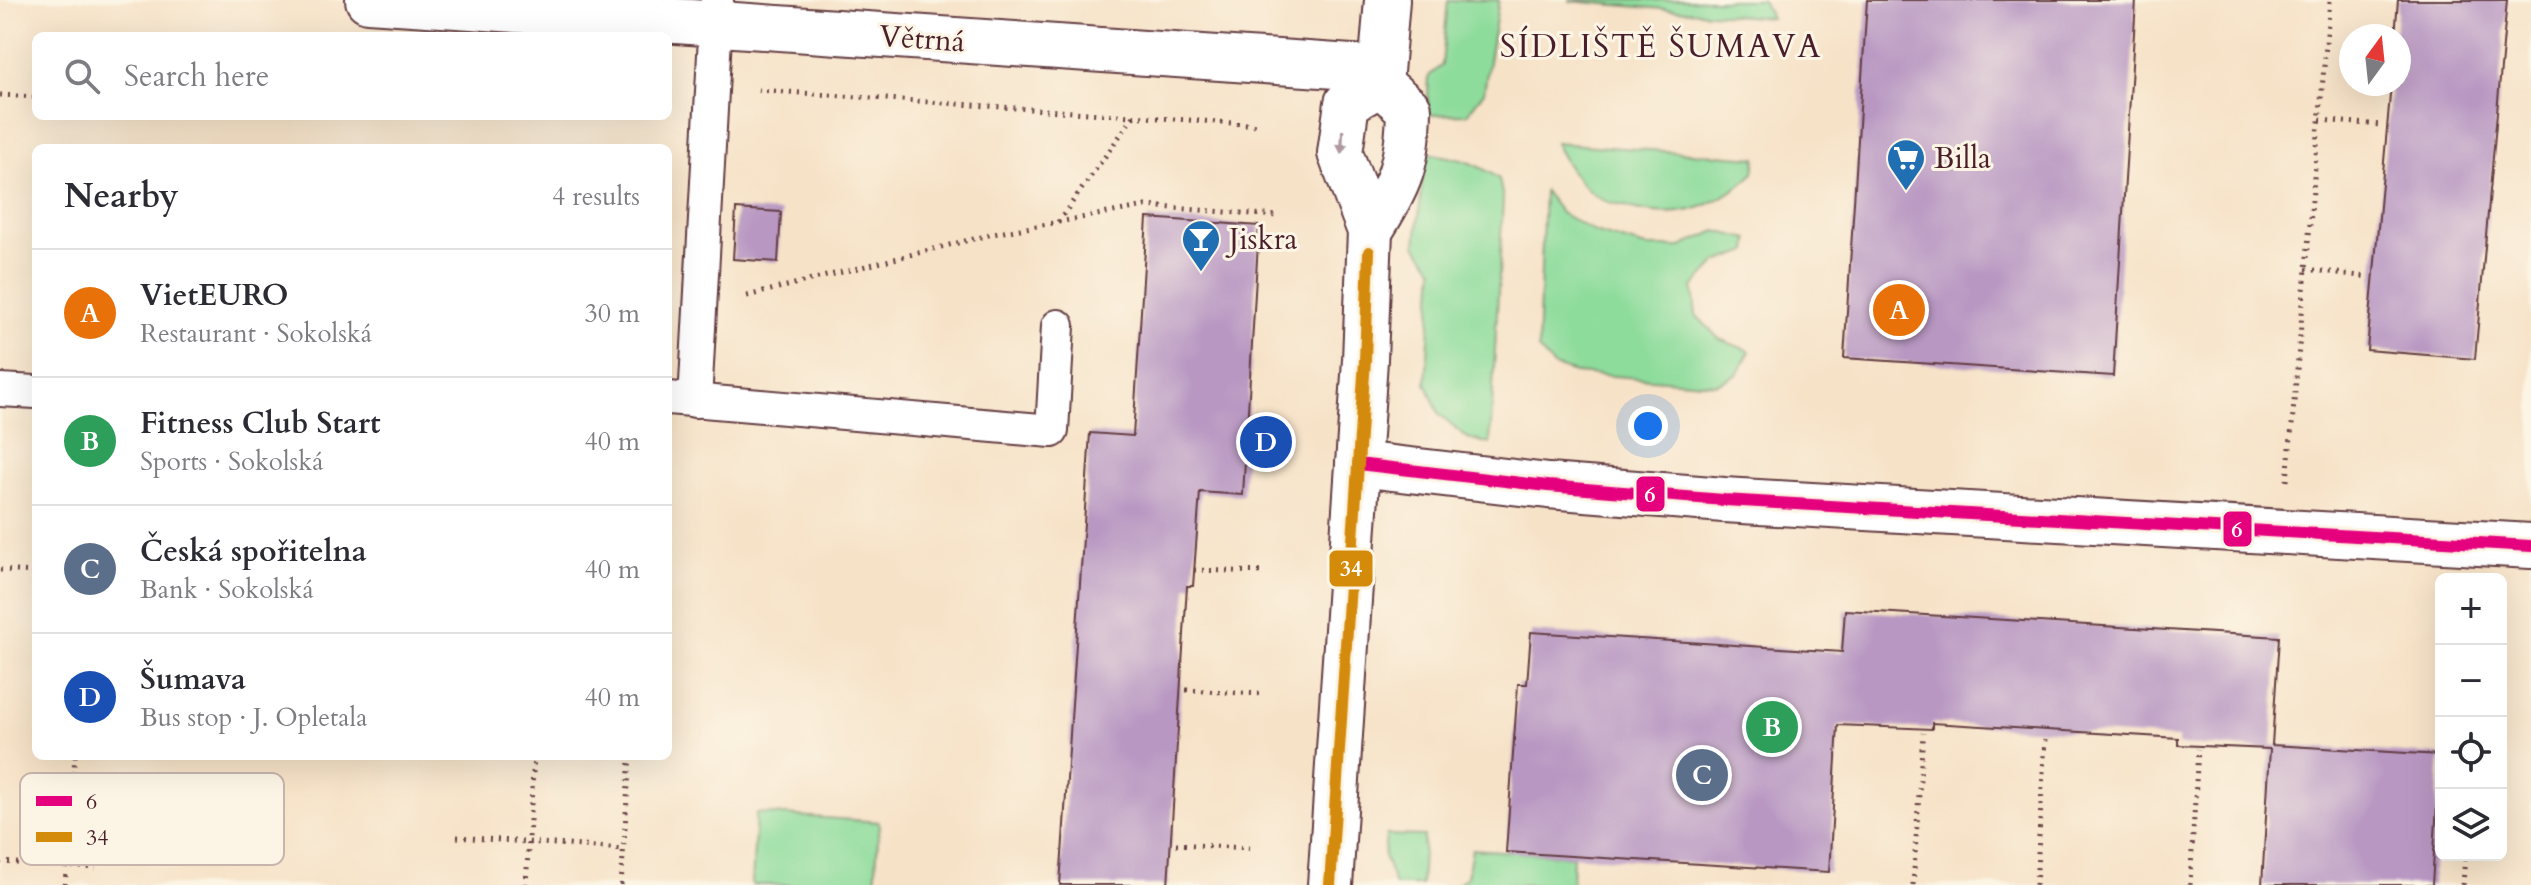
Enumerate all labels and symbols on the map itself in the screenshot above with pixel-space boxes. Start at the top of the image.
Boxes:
street label: Větrná [878,16,966,62]
north arrow [2339,24,2411,96]
district label: SÍDLIŠTĚ ŠUMAVA [1500,25,1822,69]
one-way arrow [1335,130,1348,156]
supermarket icon: Billa [1885,137,1927,192]
place label: Billa [1934,138,1991,179]
bar icon: Jiskra [1180,218,1222,273]
place label: Jiskra [1225,219,1298,260]
pin: A [1873,280,1925,340]
your location [1628,406,1668,446]
pin: D [1240,412,1292,472]
line badge: 6 [1635,475,1666,513]
text: 6 [1644,480,1656,510]
line badge: 6 [2222,510,2253,548]
text: 6 [2231,515,2243,545]
line badge: 34 [1328,549,1374,588]
text: 34 [1340,554,1362,584]
pin: B [1746,697,1798,757]
pin: C [1676,745,1728,805]
legend [20,773,284,865]
text: 6 [86,787,97,817]
text: 34 [86,823,109,853]

